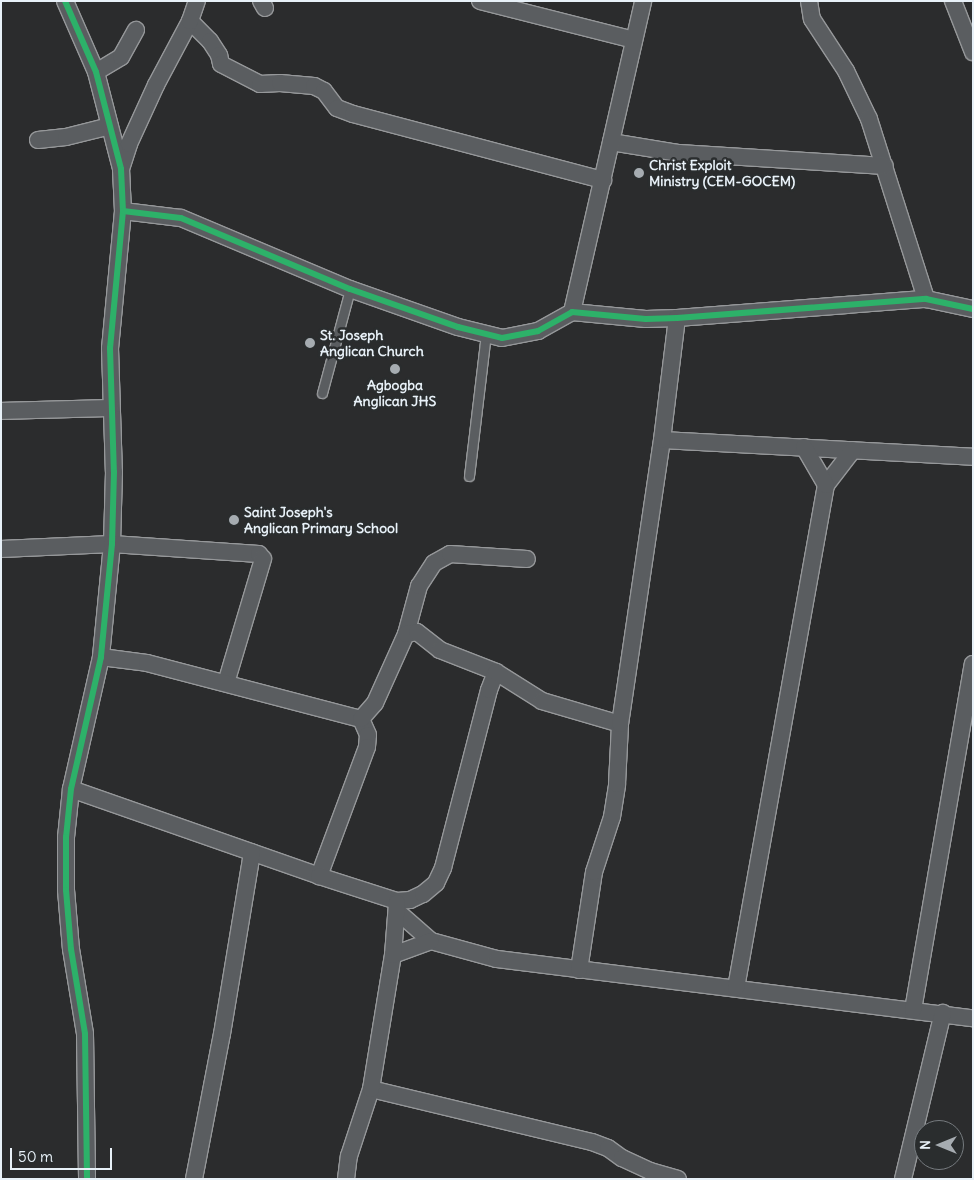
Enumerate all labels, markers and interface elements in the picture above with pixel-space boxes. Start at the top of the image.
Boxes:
place label: Christ Exploit Ministry (CEM-GOCEM) [649,157,795,190]
marker: Christ Exploit Ministry (CEM-GOCEM) [633,167,645,179]
place label: St. Joseph Anglican Church [320,327,424,360]
marker: St. Joseph Anglican Church [304,337,316,349]
marker: Agbogba Anglican JHS [389,363,401,375]
place label: Agbogba Anglican JHS [354,377,436,410]
place label: Saint Joseph's Anglican Primary School [244,504,398,536]
marker: Saint Joseph's Anglican Primary School [228,514,240,526]
north arrow [914,1120,964,1170]
scale bar [12,1138,115,1170]
text: N [916,1140,934,1150]
text: 50 m [18,1147,53,1166]

